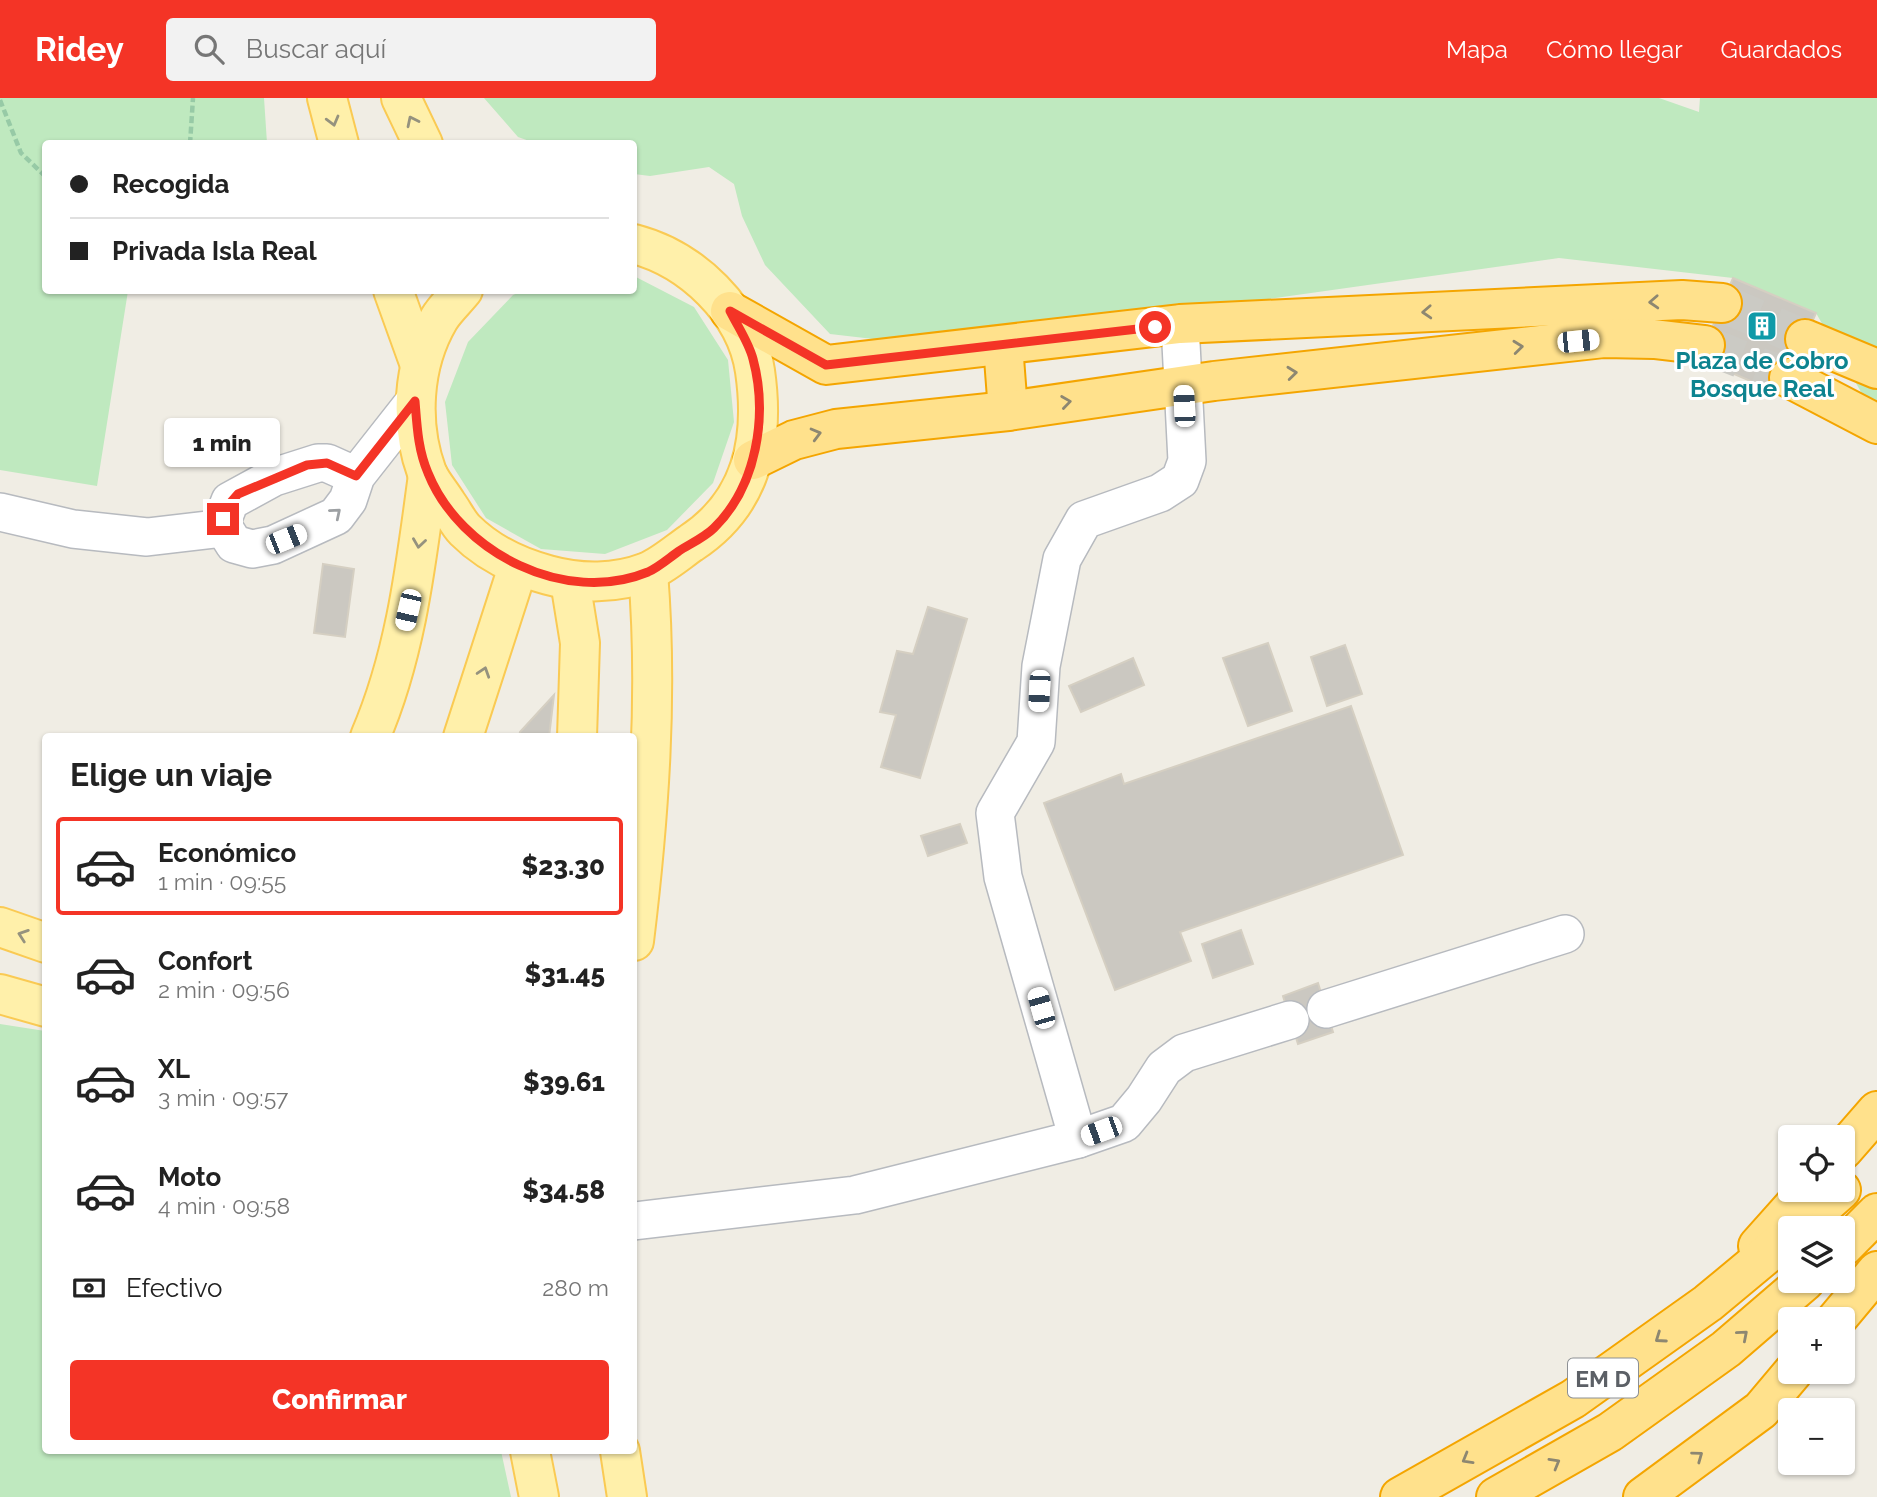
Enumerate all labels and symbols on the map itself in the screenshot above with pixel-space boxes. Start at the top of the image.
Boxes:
one-way arrow [324,115,339,127]
one-way arrow [406,116,420,128]
one-way arrow [1649,294,1660,309]
one-way arrow [1421,305,1432,320]
building icon: Plaza de Cobro Bosque Real [1745,309,1779,343]
route start [1139,311,1171,343]
car [1557,328,1600,354]
one-way arrow [1512,340,1524,355]
place label: Plaza de Cobro Bosque Real [1675,346,1849,403]
one-way arrow [1286,365,1298,380]
car [1173,384,1196,428]
one-way arrow [1060,395,1072,410]
callout: 1 min [165,418,281,466]
one-way arrow [810,428,822,443]
route end [207,503,239,535]
one-way arrow [328,508,341,521]
car [263,521,310,557]
one-way arrow [412,537,427,549]
car [394,587,423,633]
one-way arrow [476,666,491,678]
car [1028,669,1051,713]
one-way arrow [17,929,29,943]
car [1026,985,1057,1031]
car [1078,1114,1125,1148]
one-way arrow [1655,1330,1668,1342]
one-way arrow [1734,1331,1747,1343]
road number: EM D [1568,1358,1638,1398]
one-way arrow [1462,1451,1475,1464]
one-way arrow [1690,1452,1703,1465]
one-way arrow [1548,1458,1560,1471]

